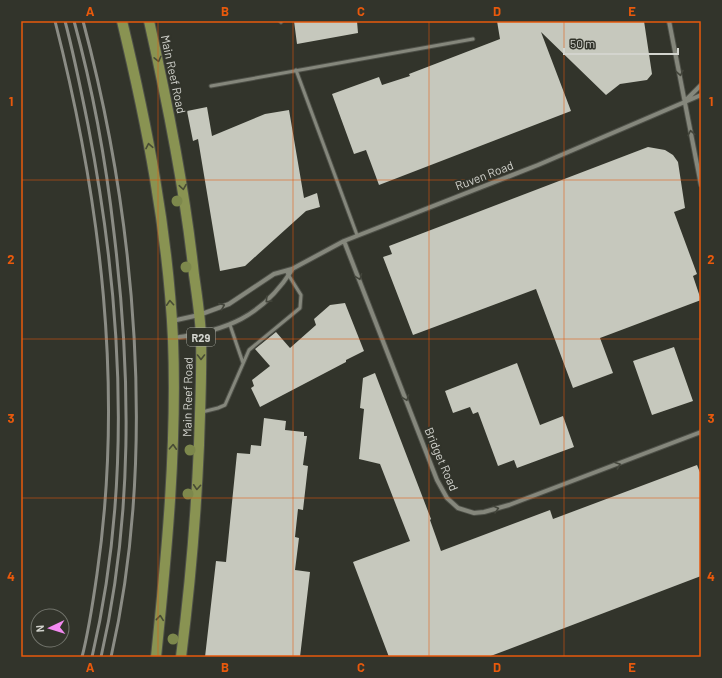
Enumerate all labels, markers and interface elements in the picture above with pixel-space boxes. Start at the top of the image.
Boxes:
text: A [86,3,95,19]
text: B [221,3,229,19]
text: C [357,3,365,19]
text: D [493,3,501,19]
text: E [628,3,636,19]
scale bar [564,30,678,56]
street label: Main Reef Road [159,33,189,115]
text: 50 m [570,36,595,50]
one-way arrow [153,56,161,62]
one-way arrow [675,70,683,76]
text: 1 [9,93,13,109]
text: 1 [709,93,713,109]
one-way arrow [687,130,696,136]
one-way arrow [145,143,154,149]
street label: Ruven Road [453,158,515,192]
one-way arrow [178,183,187,190]
text: 2 [7,251,15,267]
text: 2 [707,251,715,267]
one-way arrow [354,273,362,280]
one-way arrow [265,295,273,303]
one-way arrow [166,300,175,306]
one-way arrow [219,303,226,311]
road number: R29 [187,328,215,346]
one-way arrow [197,354,205,360]
street label: Main Reef Road [179,357,195,437]
one-way arrow [401,394,409,402]
text: 3 [7,410,15,426]
text: 3 [707,410,715,426]
street label: Bridget Road [422,425,462,493]
one-way arrow [168,444,177,450]
one-way arrow [614,461,621,469]
one-way arrow [192,484,201,490]
one-way arrow [492,505,499,513]
text: 4 [7,568,15,584]
text: 4 [707,568,715,584]
north arrow [30,608,70,648]
one-way arrow [155,615,164,621]
text: N [33,625,46,633]
text: A [86,659,95,675]
text: B [221,659,229,675]
text: C [357,659,365,675]
text: D [493,659,501,675]
text: E [628,659,636,675]

